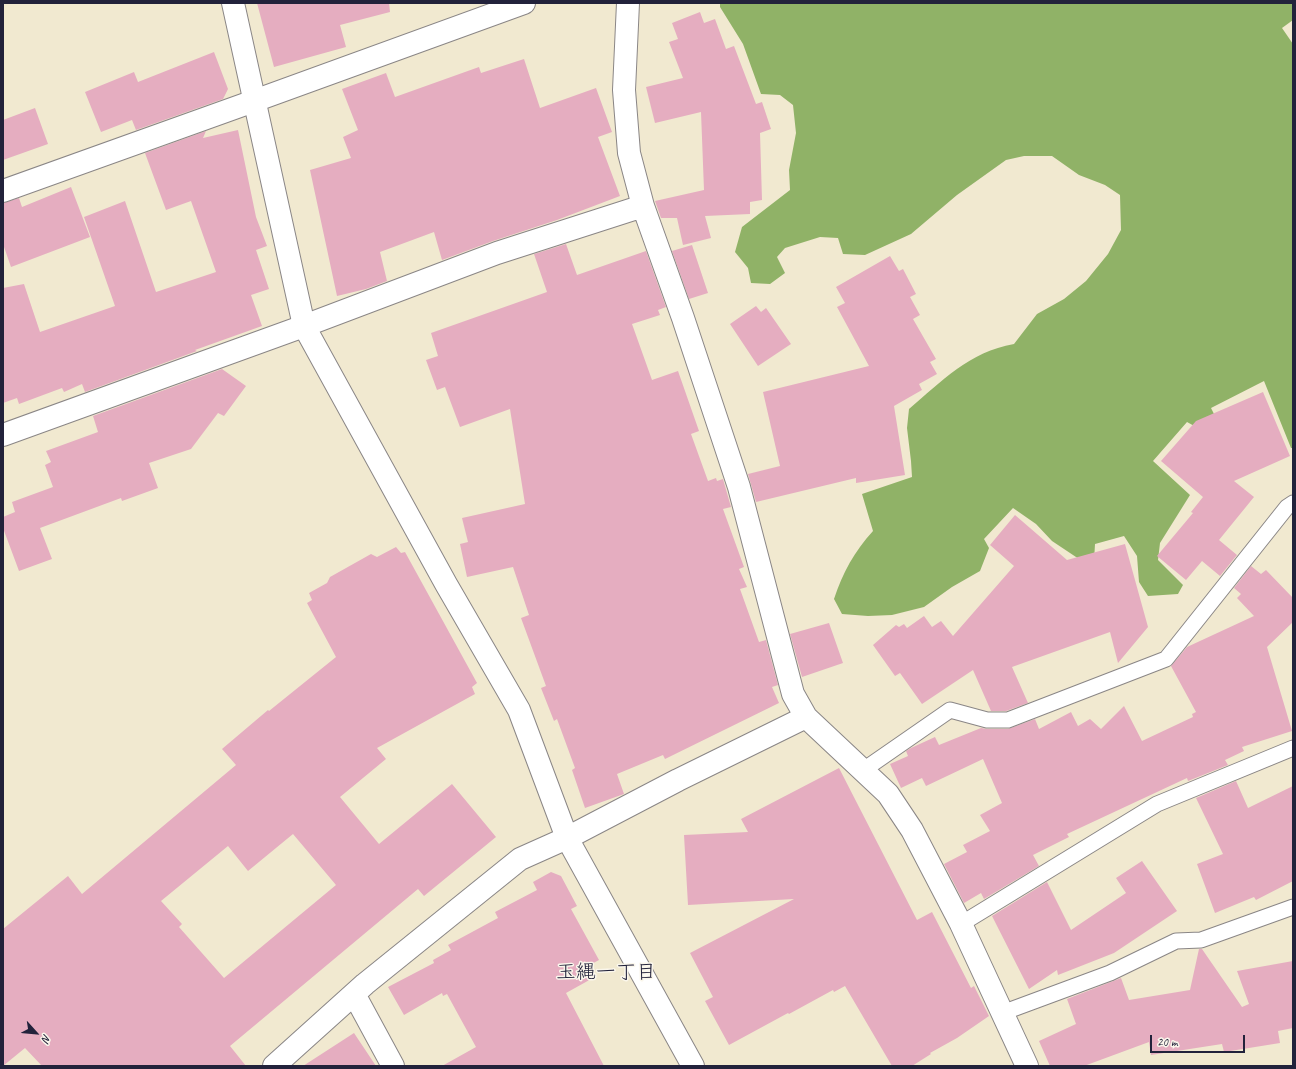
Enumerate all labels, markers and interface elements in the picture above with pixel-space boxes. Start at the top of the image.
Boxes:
district label: 玉縄一丁目 [556,961,656,985]
north arrow [16,1013,56,1053]
scale bar [1152,1027,1247,1053]
text: N [39,1032,54,1045]
text: 20 m [1157,1034,1177,1050]

